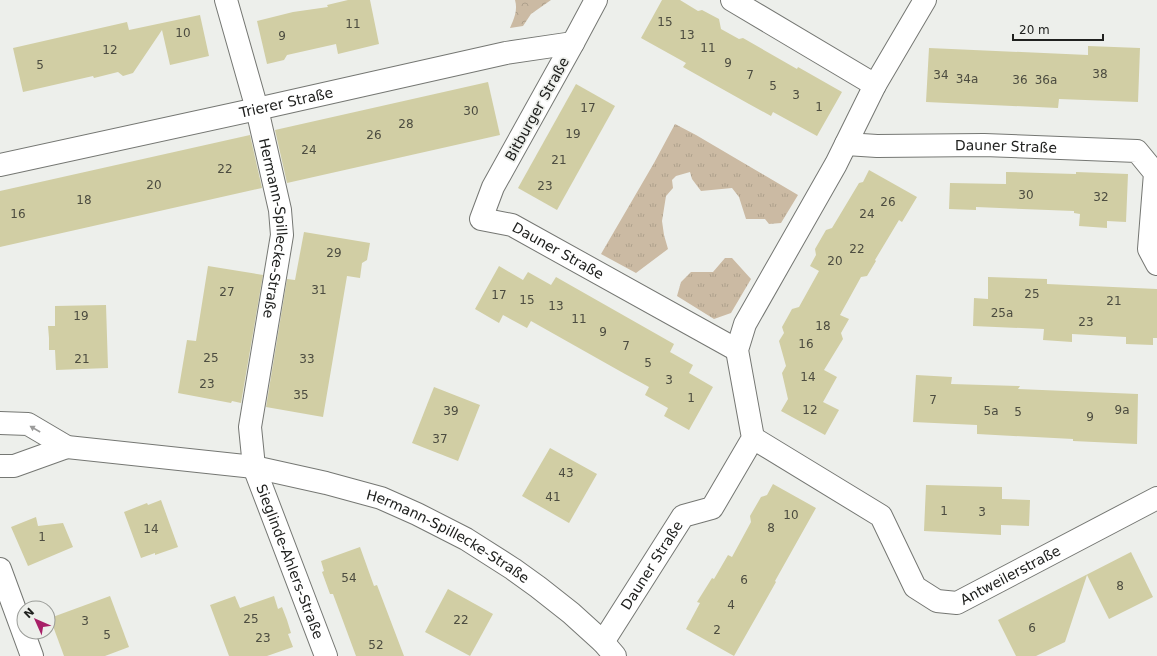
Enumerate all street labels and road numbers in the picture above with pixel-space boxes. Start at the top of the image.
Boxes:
street label: Bitburger Straße [502,54,572,164]
street label: Trierer Straße [237,84,334,121]
street label: Hermann-Spillecke-Straße [256,137,290,320]
street label: Dauner Straße [955,137,1057,156]
street label: Dauner Straße [510,219,607,282]
street label: Sieglinde-Ahlers-Straße [253,482,327,641]
street label: Hermann-Spillecke-Straße [365,486,532,586]
street label: Dauner Straße [618,518,686,613]
street label: Antweilerstraße [958,542,1063,608]

